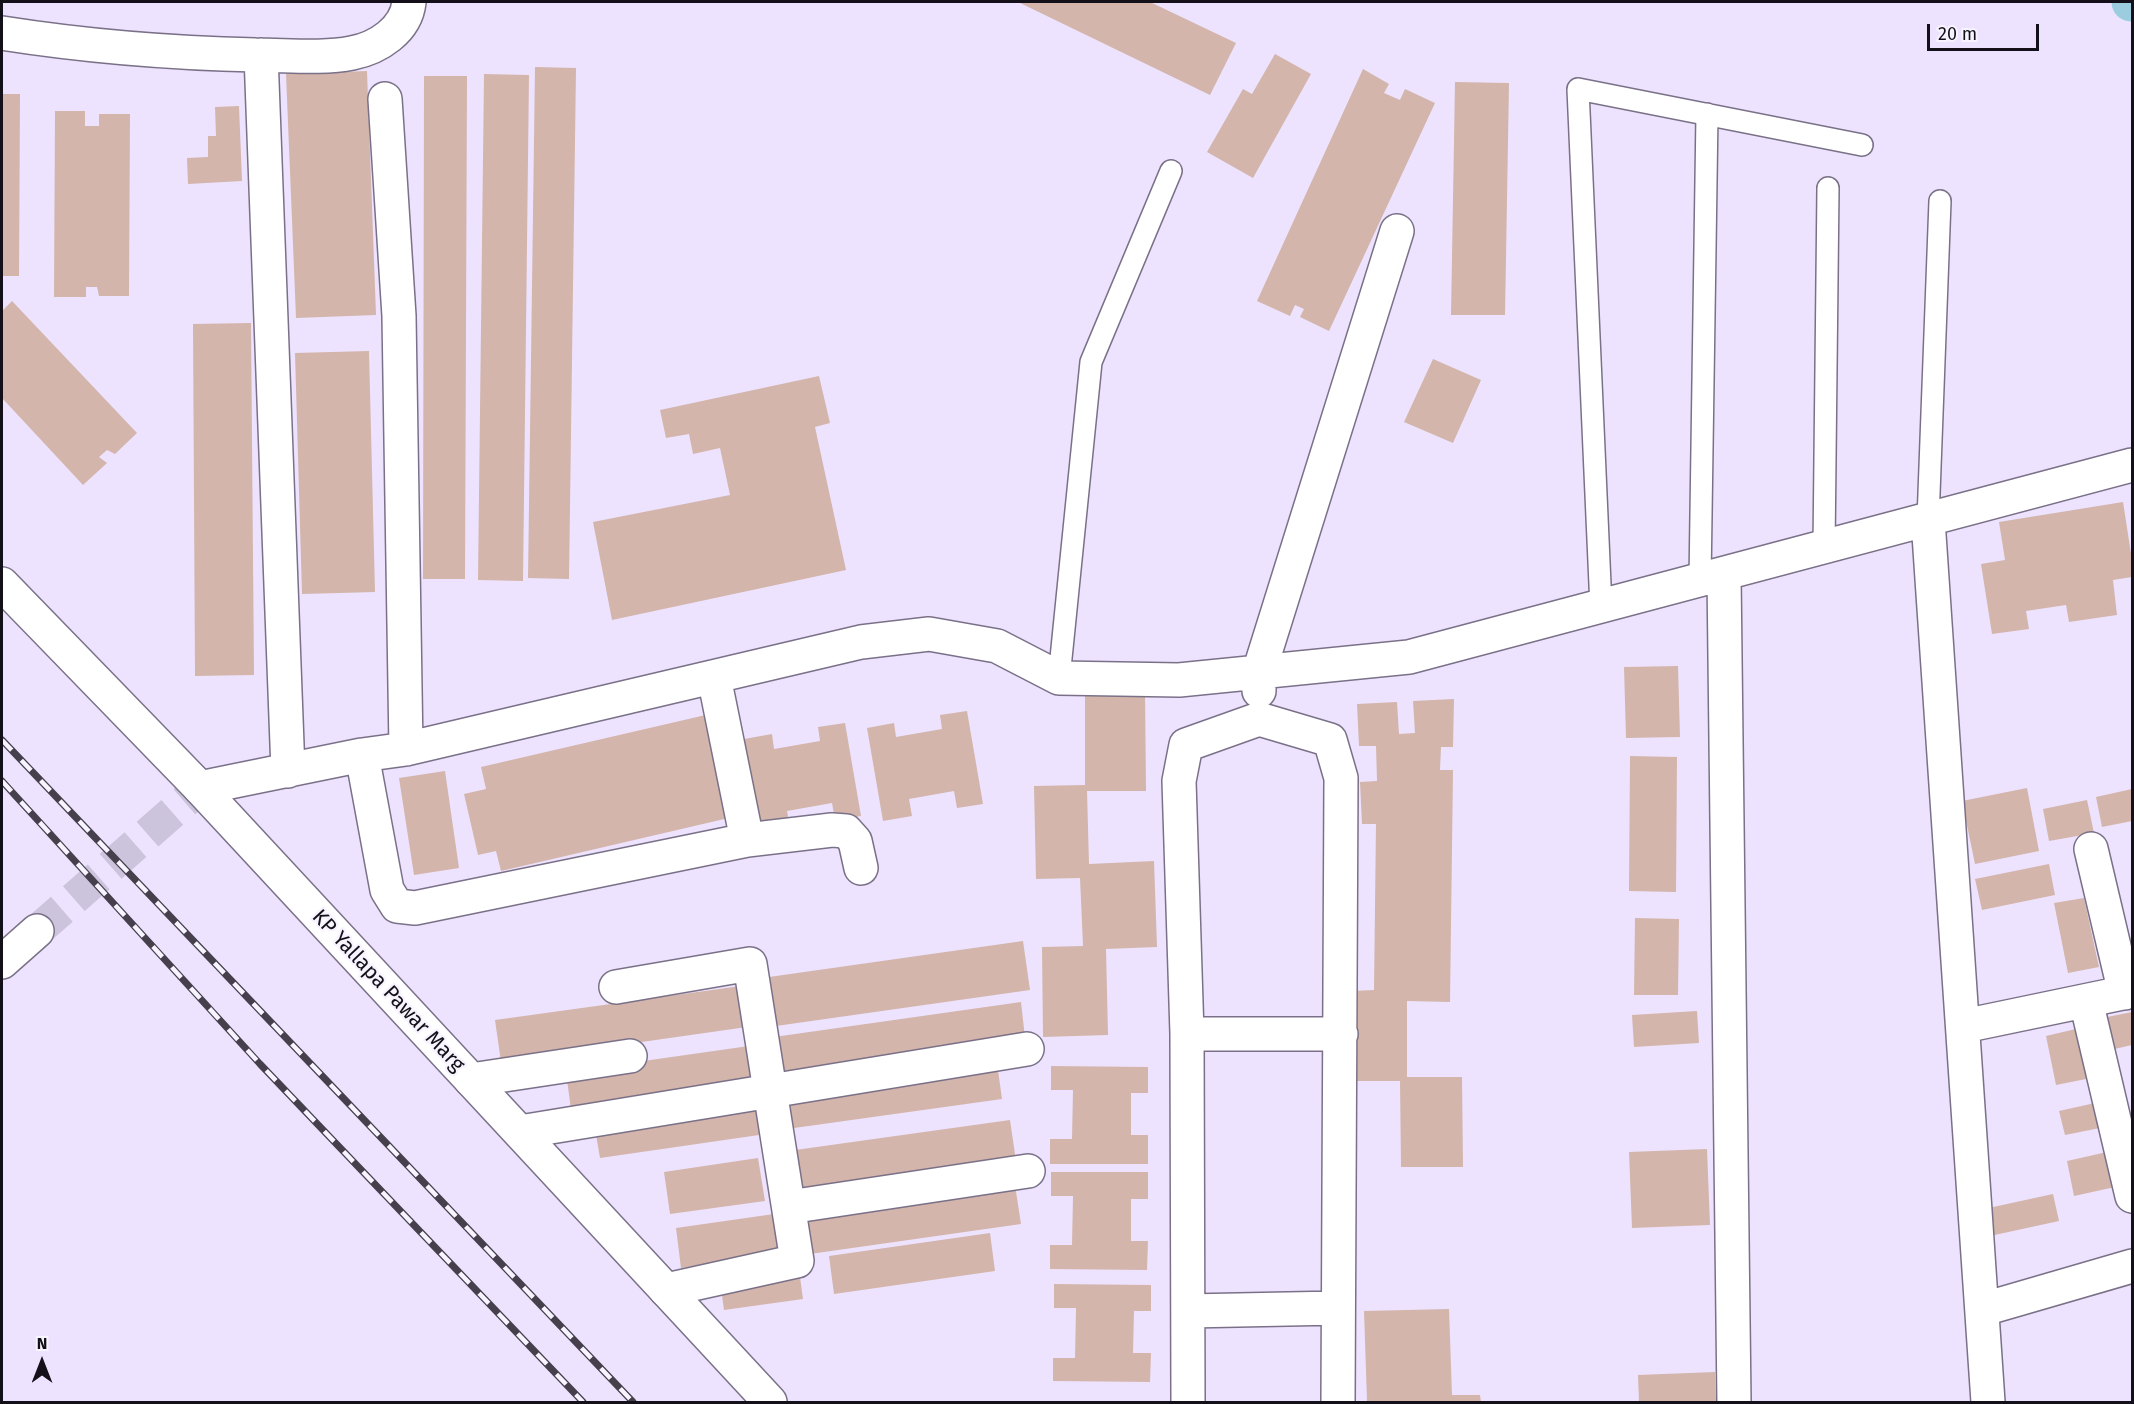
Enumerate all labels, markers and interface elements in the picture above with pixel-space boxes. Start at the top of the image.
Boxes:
scale bar [1930,12,2042,50]
text: 20 m [1938,23,1977,45]
street label: KP Yallapa Pawar Marg [306,905,470,1077]
north arrow [12,1332,72,1392]
text: N [37,1334,47,1353]

